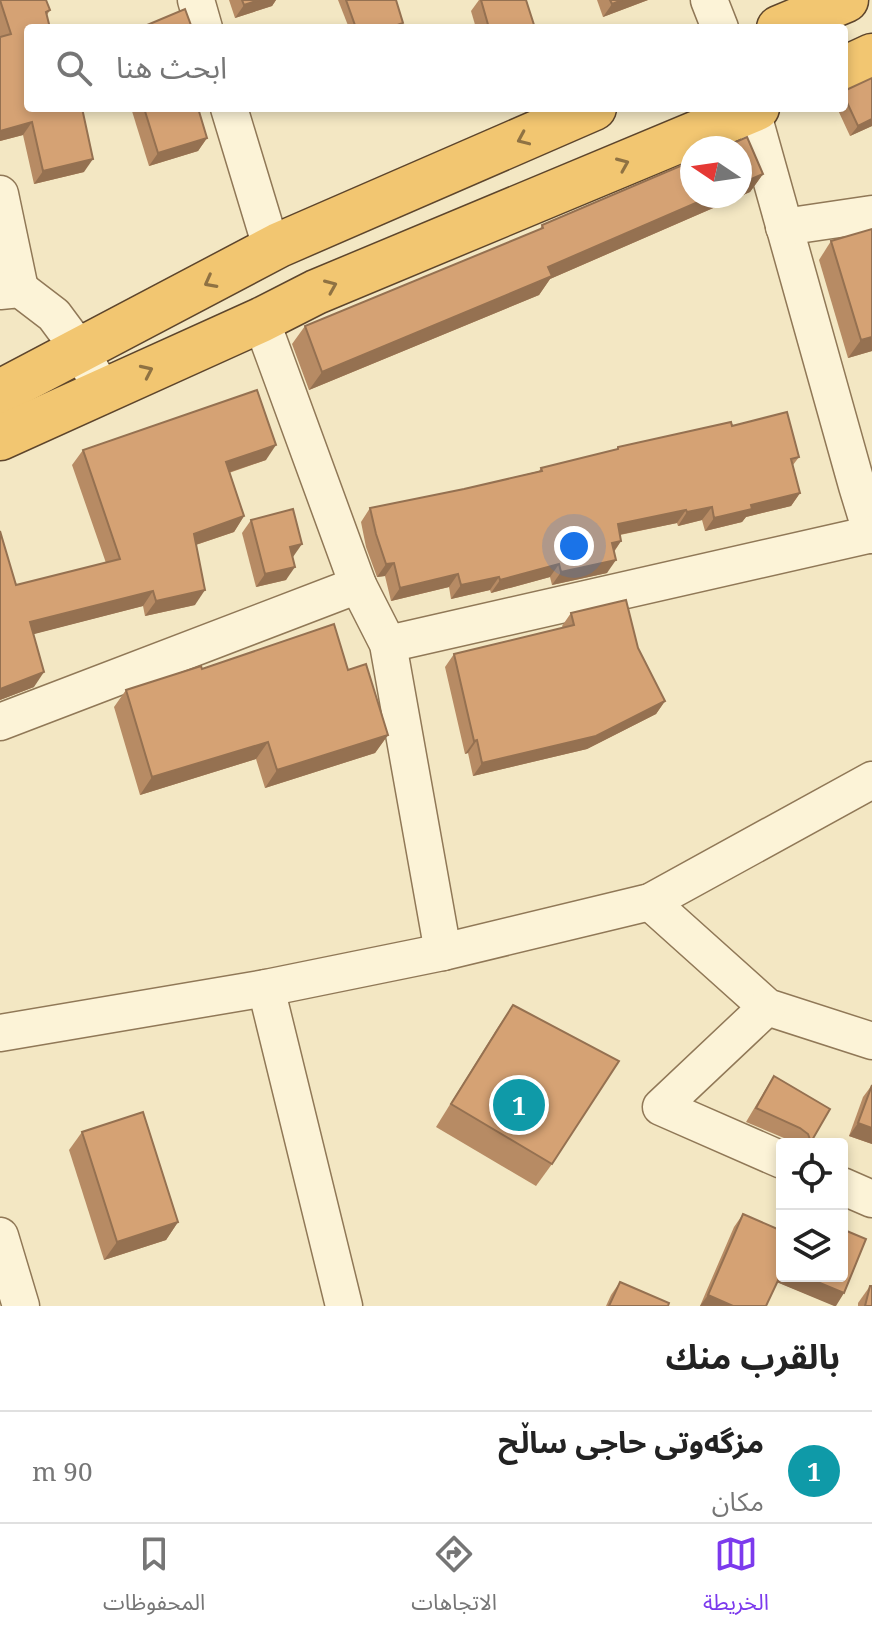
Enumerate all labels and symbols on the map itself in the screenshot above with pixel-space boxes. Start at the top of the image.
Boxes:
one-way arrow [517,130,531,146]
north arrow [680,136,752,208]
one-way arrow [615,158,629,174]
one-way arrow [203,272,218,287]
one-way arrow [323,279,337,296]
one-way arrow [139,364,154,380]
your location [554,526,594,566]
pin: 1 [493,1075,545,1135]

